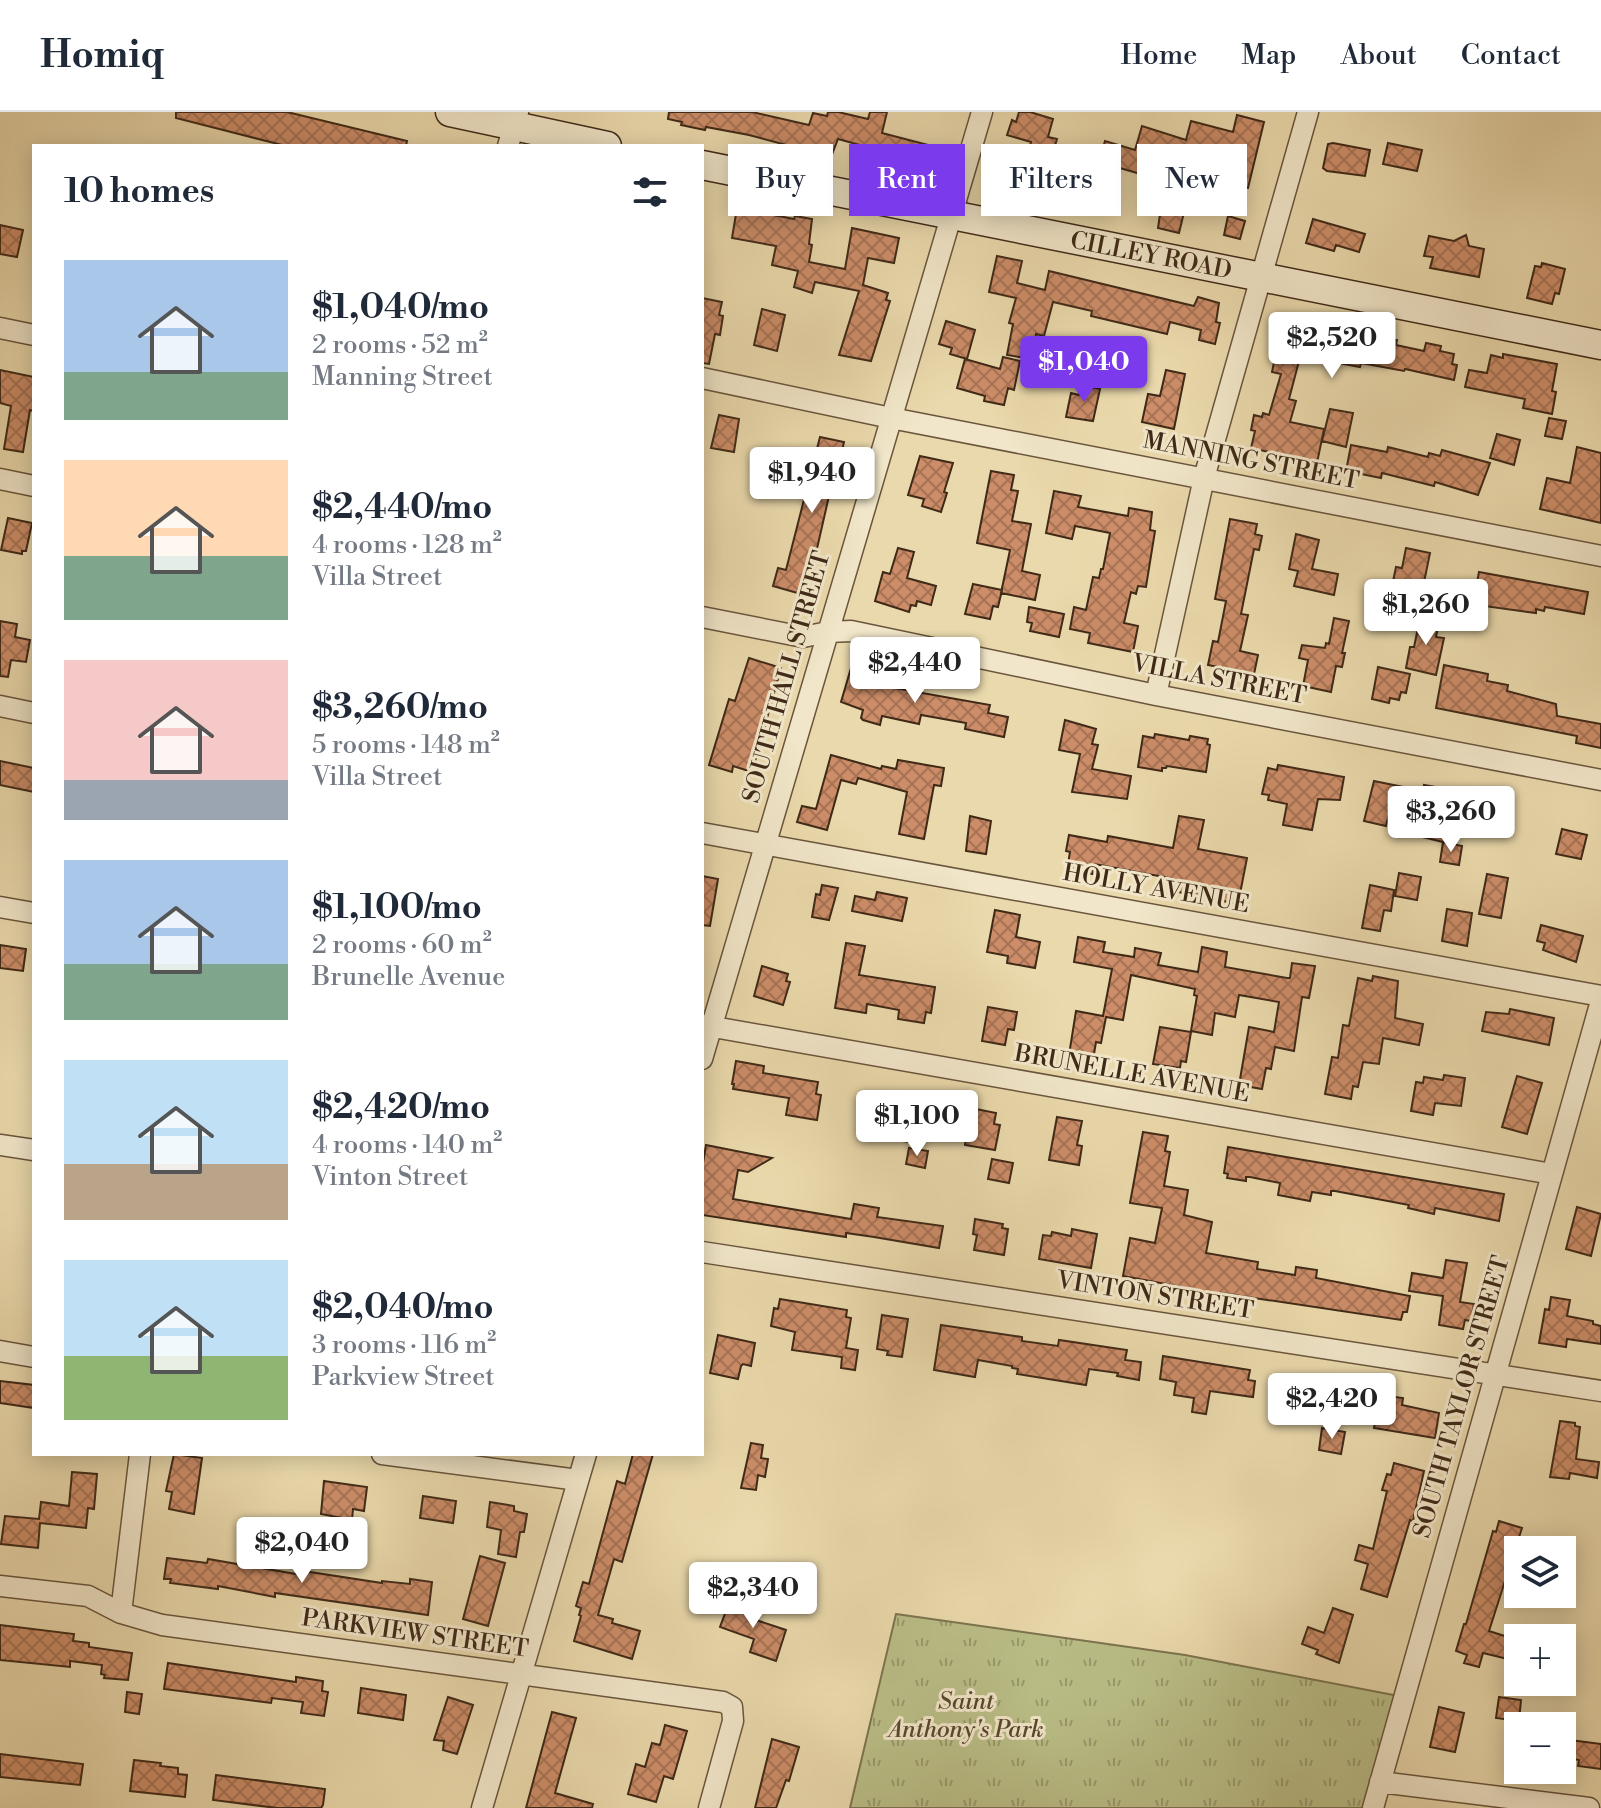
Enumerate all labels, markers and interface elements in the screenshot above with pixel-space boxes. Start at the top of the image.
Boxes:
text: Homiq [40,32,164,79]
text: Home [1121,38,1197,73]
text: Map [1241,38,1296,73]
text: About [1340,38,1417,73]
text: Contact [1461,38,1561,73]
chip: Buy [728,144,833,216]
chip: Rent [849,144,965,216]
chip: Filters [981,144,1121,216]
chip: New [1137,144,1247,216]
icon: filters [628,170,672,214]
text: 10 homes [64,171,214,213]
street label: CILLEY ROAD [1068,226,1234,286]
text: $1,040/mo [312,287,489,329]
icon: home [128,292,224,388]
pin: $2,520 [1267,312,1397,380]
text: $2,520 [1287,322,1377,354]
text: 2 rooms · 52 m² [312,329,488,361]
pin: $1,040 [1019,336,1149,404]
text: $1,040 [1038,346,1130,378]
text: Manning Street [312,361,493,393]
street label: MANNING STREET [1140,425,1362,497]
pin: $1,940 [747,447,877,515]
text: $1,940 [768,457,856,489]
text: $2,440/mo [312,487,492,529]
icon: home [128,492,224,588]
text: 4 rooms · 128 m² [312,529,502,561]
street label: SOUTH HALL STREET [737,548,837,806]
text: Villa Street [312,561,442,593]
pin: $1,260 [1361,579,1491,647]
text: $1,260 [1382,589,1470,621]
pin: $2,440 [850,637,980,705]
text: $2,440 [868,647,962,679]
street label: VILLA STREET [1128,648,1309,712]
text: $3,260/mo [312,687,488,729]
icon: home [128,692,224,788]
text: 5 rooms · 148 m² [312,729,500,761]
text: Villa Street [312,761,442,793]
pin: $3,260 [1386,786,1516,854]
text: $3,260 [1406,796,1496,828]
street label: HOLLY AVENUE [1060,858,1252,920]
text: $1,100/mo [312,887,482,929]
icon: home [128,892,224,988]
text: 2 rooms · 60 m² [312,929,492,961]
text: Brunelle Avenue [312,961,505,993]
street label: BRUNELLE AVENUE [1011,1038,1252,1109]
text: $2,420/mo [312,1087,490,1129]
pin: $1,100 [852,1090,982,1158]
icon: home [128,1092,224,1188]
text: $1,100 [874,1100,960,1132]
text: 4 rooms · 140 m² [312,1129,502,1161]
text: Vinton Street [312,1161,468,1193]
street label: SOUTH TAYLOR STREET [1407,1252,1517,1542]
street label: VINTON STREET [1053,1265,1256,1326]
text: $2,040/mo [312,1287,494,1329]
icon: home [128,1292,224,1388]
text: 3 rooms · 116 m² [312,1329,496,1361]
text: Parkview Street [312,1361,495,1393]
pin: $2,420 [1267,1373,1397,1441]
text: $2,420 [1286,1383,1378,1415]
pin: $2,040 [237,1517,367,1585]
text: $2,040 [255,1527,349,1559]
map controls [1504,1536,1576,1784]
button: layers [1504,1536,1576,1608]
pin: $2,340 [688,1562,818,1630]
text: $2,340 [707,1572,799,1604]
street label: PARKVIEW STREET [300,1603,530,1665]
button: + [1504,1624,1576,1696]
park label: Saint Anthony's Park [885,1687,1044,1745]
button: − [1504,1712,1576,1784]

